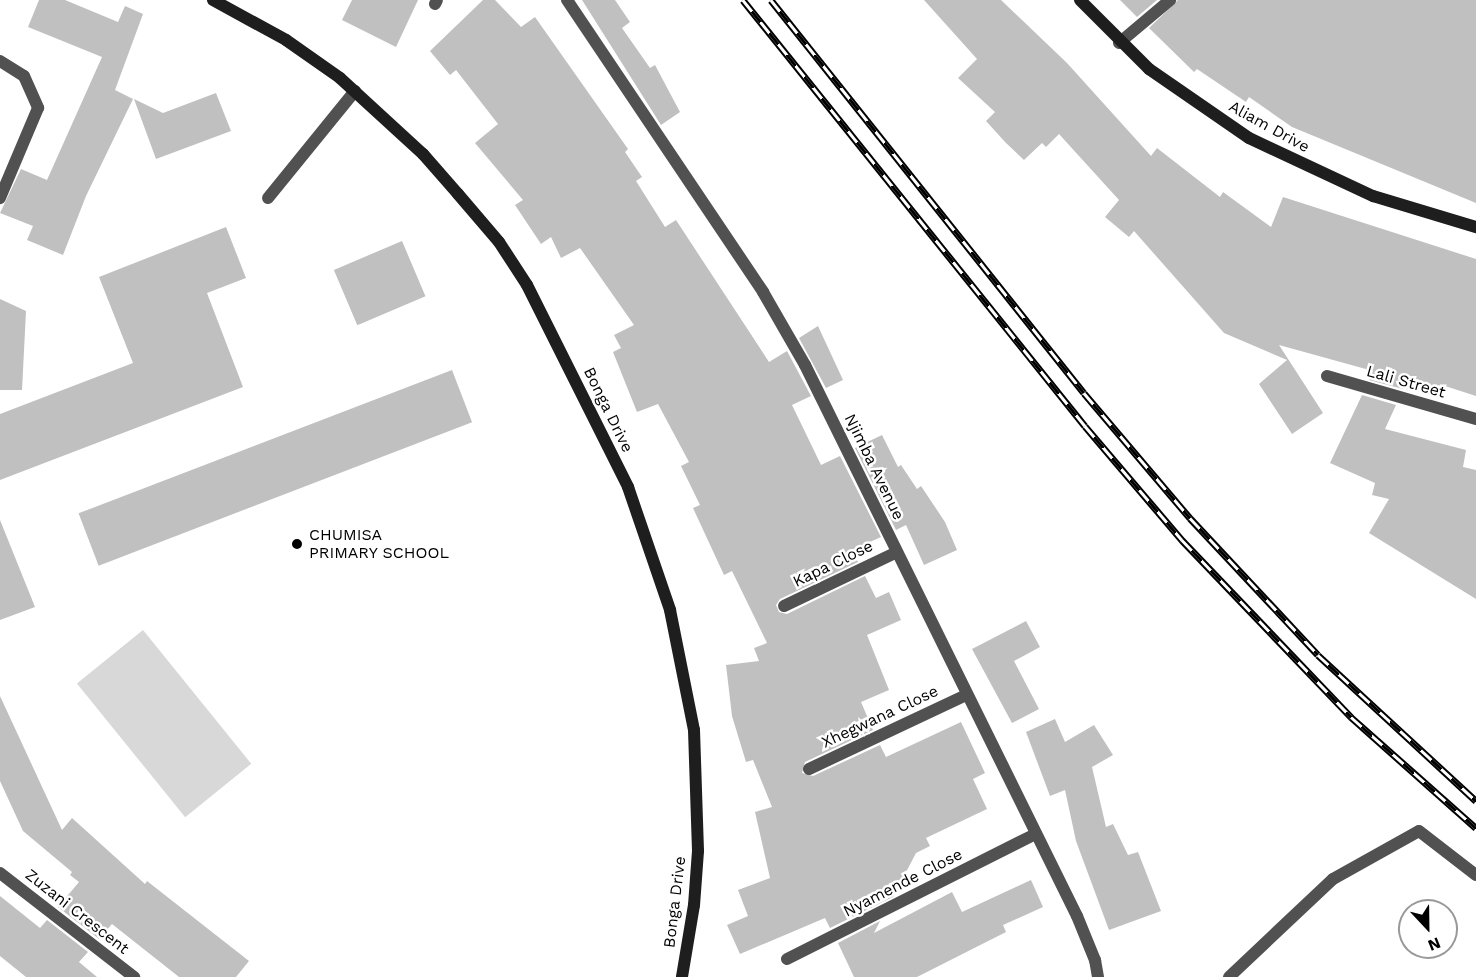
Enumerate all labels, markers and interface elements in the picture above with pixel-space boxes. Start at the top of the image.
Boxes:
street label: Aliam Drive [1225,97,1313,157]
street label: Lali Street [1364,362,1448,402]
street label: Bonga Drive [579,364,637,456]
street label: Njimba Avenue [840,410,908,524]
place label: CHUMISA PRIMARY SCHOOL [309,525,450,563]
street label: Kapa Close [790,536,876,592]
marker: CHUMISA PRIMARY SCHOOL [290,537,304,551]
street label: Xhegwana Close [818,681,942,753]
street label: Nyamende Close [840,845,966,921]
street label: Bonga Drive [660,855,690,949]
street label: Zuzani Crescent [21,866,133,958]
north arrow [1398,899,1458,959]
text: N [1425,933,1443,955]

